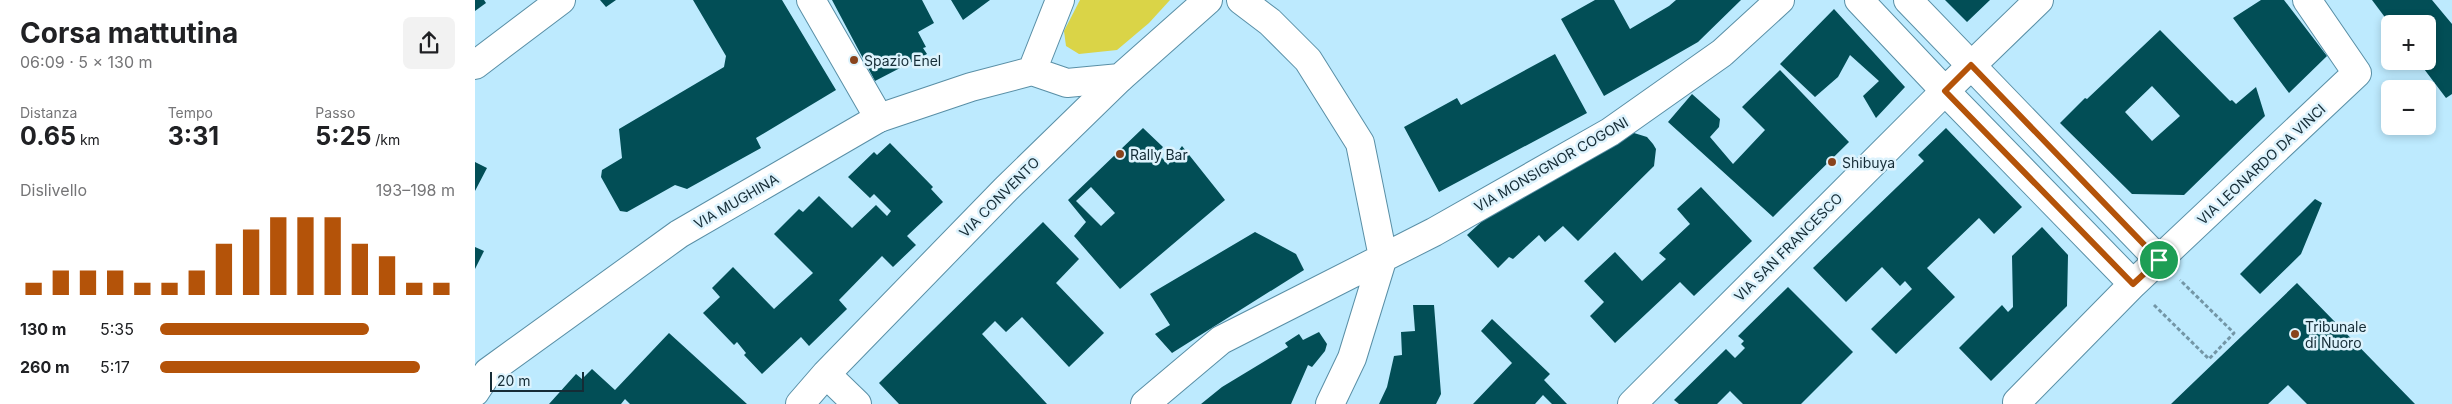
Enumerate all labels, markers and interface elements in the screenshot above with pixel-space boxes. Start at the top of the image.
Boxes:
map controls [2381,15,2436,135]
button: + [2381,15,2436,70]
text: Corsa mattutina [20,16,238,50]
button: share [403,17,455,69]
text: 06:09 · 5 × 130 m [20,52,153,72]
place label: Spazio Enel [864,52,941,69]
marker: Spazio Enel [848,54,860,66]
button: − [2381,80,2436,135]
street label: VIA LEONARDO DA VINCI [2193,100,2329,228]
text: Distanza [20,104,77,121]
text: Tempo [168,104,213,121]
text: Passo [315,104,355,121]
street label: VIA MONSIGNOR COGONI [1471,113,1631,215]
text: 0.65 [20,121,76,151]
text: 3:31 [168,121,219,151]
text: 5:25 [315,121,371,151]
text: km [76,131,100,148]
text: /km [371,131,400,148]
place label: Rally Bar [1130,146,1188,163]
marker: Rally Bar [1114,148,1126,160]
street label: VIA CONVENTO [955,153,1043,241]
place label: Shibuya [1842,154,1895,171]
marker: Shibuya [1826,156,1838,168]
street label: VIA MUGHINA [691,170,782,232]
text: Dislivello [20,180,87,200]
text: 193–198 m [376,180,455,200]
street label: VIA SAN FRANCESCO [1730,189,1846,305]
pin [2138,239,2180,281]
icon: arrive [2145,246,2173,274]
place label: Tribunale di Nuoro [2305,318,2367,351]
text: 130 m [20,319,66,339]
text: 5:35 [100,319,134,339]
marker: Tribunale di Nuoro [2289,328,2301,340]
text: 260 m [20,357,70,377]
text: 5:17 [100,357,130,377]
scale bar [490,369,584,392]
text: 20 m [497,372,531,389]

